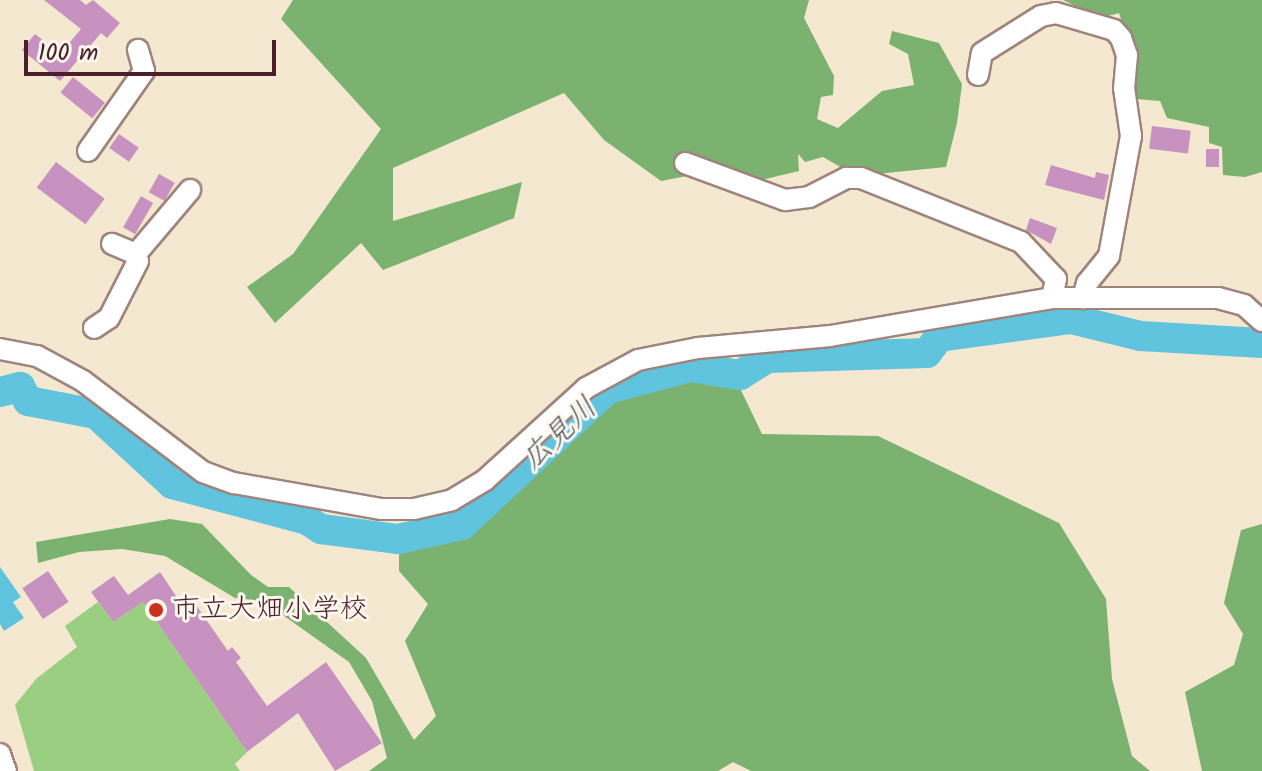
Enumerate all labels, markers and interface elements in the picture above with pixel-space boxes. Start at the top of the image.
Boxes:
scale bar [28,24,280,74]
text: 100 m [38,34,98,73]
water label: 広見川 [515,390,605,478]
place label: 市立大畑小学校 [172,593,368,627]
marker: 市立大畑小学校 [147,601,165,619]

